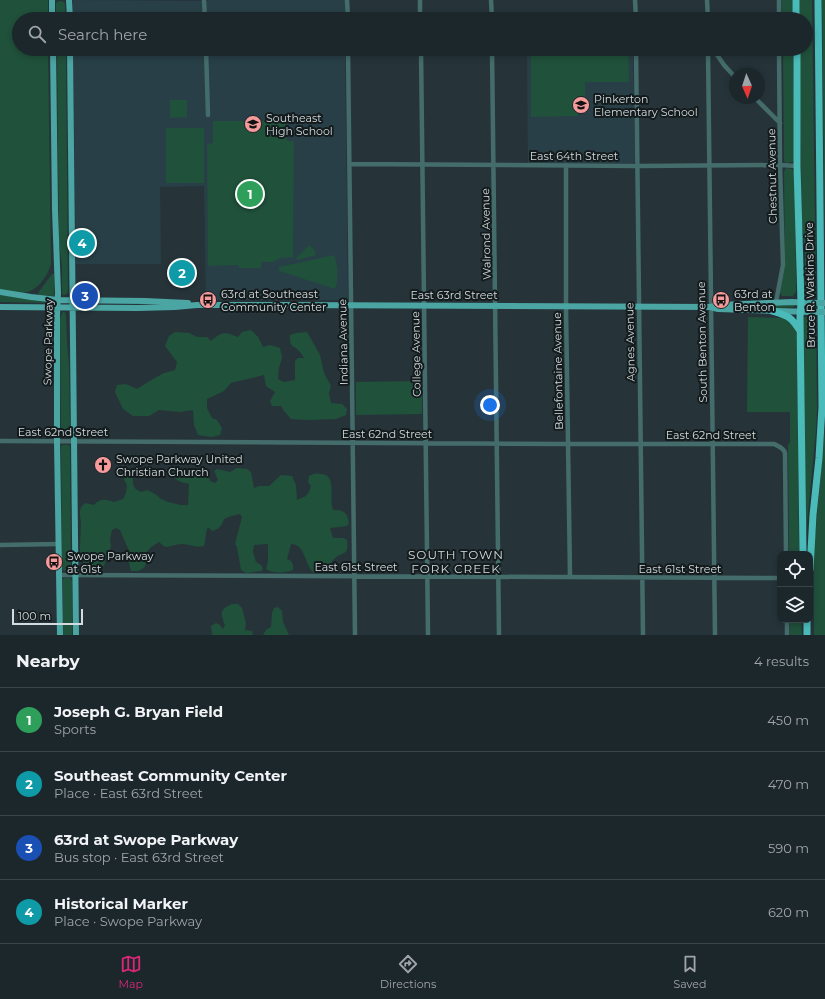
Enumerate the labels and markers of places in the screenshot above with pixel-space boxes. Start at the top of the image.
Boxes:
place label: Pinkerton Elementary School [594,92,698,119]
school or university icon: Pinkerton Elementary School [571,95,591,115]
place label: Southeast High School [266,111,333,138]
school or university icon: Southeast High School [243,114,263,134]
pin: 1 [237,179,263,209]
pin: 4 [69,228,95,258]
pin: 2 [169,258,195,288]
pin: 3 [72,281,98,311]
place label: 63rd at Southeast Community Center [221,287,326,314]
place label: 63rd at Benton [734,287,775,314]
bus stop icon: 63rd at Southeast Community Center [198,290,218,310]
bus stop icon: 63rd at Benton [711,290,731,310]
place label: Swope Parkway United Christian Church [116,452,243,479]
church icon: Swope Parkway United Christian Church [93,455,113,475]
place label: Swope Parkway at 61st [67,549,154,576]
bus stop icon: Swope Parkway at 61st [44,552,64,572]

